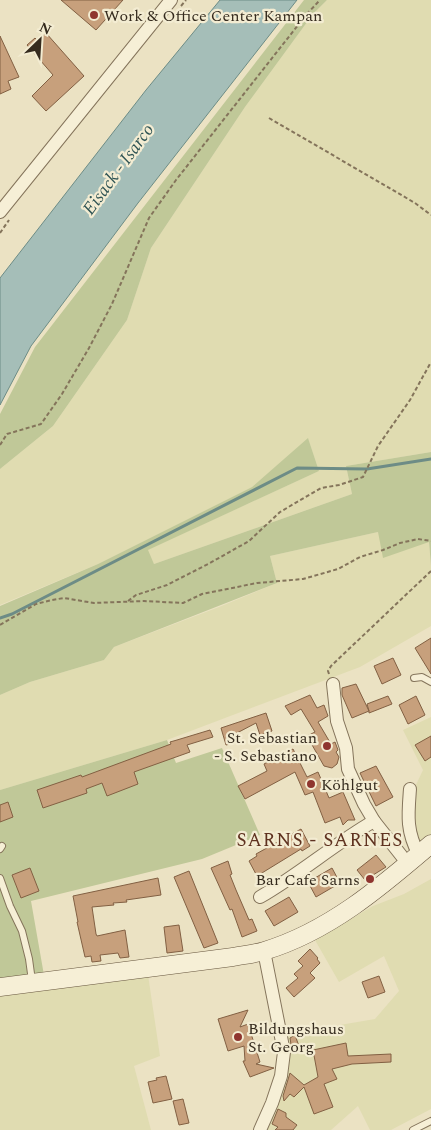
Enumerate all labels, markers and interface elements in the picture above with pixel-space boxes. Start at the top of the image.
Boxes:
place label: Work & Office Center Kampan [104,4,322,28]
marker: Work & Office Center Kampan [88,9,100,21]
north arrow [15,15,65,65]
text: N [36,17,55,41]
water label: Eisack - Isarco [76,118,161,221]
place label: St. Sebastian - S. Sebastiano [214,726,317,768]
marker: St. Sebastian - S. Sebastiano [321,740,333,752]
place label: Köhlgut [321,773,379,797]
marker: Köhlgut [305,778,317,790]
district label: SARNS - SARNES [237,826,403,855]
place label: Bar Cafe Sarns [256,868,360,892]
marker: Bar Cafe Sarns [364,873,376,885]
place label: Bildungshaus St. Georg [248,1017,344,1059]
marker: Bildungshaus St. Georg [232,1031,244,1043]

